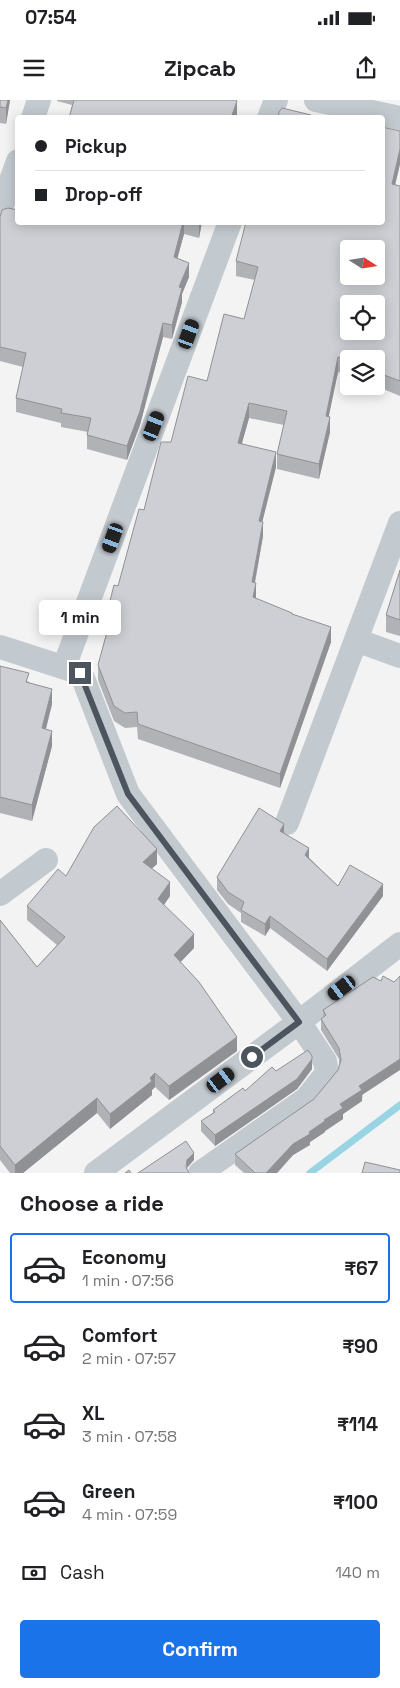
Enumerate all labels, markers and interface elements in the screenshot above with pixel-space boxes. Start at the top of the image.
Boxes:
text: 07:54 [25,5,77,30]
icon: menu [20,54,48,82]
text: Zipcab [164,54,236,82]
icon: share [352,54,380,82]
text: Pickup [65,134,127,159]
text: Drop-off [65,182,143,207]
north arrow [340,240,385,285]
map controls [340,240,385,395]
button: locate [340,295,385,340]
car [176,317,201,351]
button: layers [340,350,385,395]
car [141,409,166,443]
car [100,521,125,555]
callout: 1 min [39,600,121,636]
text: 1 min [60,607,100,628]
route end [69,662,91,684]
car [325,973,358,1003]
route start [241,1046,263,1068]
car [204,1065,237,1095]
text: Choose a ride [20,1189,164,1217]
text: Economy [82,1245,166,1270]
icon: car [22,1246,67,1291]
text: ₹67 [344,1256,378,1281]
text: 1 min · 07:56 [82,1270,174,1291]
text: Comfort [82,1323,158,1348]
icon: car [22,1324,67,1369]
text: ₹90 [342,1334,378,1359]
text: 2 min · 07:57 [82,1348,176,1369]
text: XL [82,1401,105,1426]
icon: car [22,1402,67,1447]
text: ₹114 [337,1412,378,1437]
text: 3 min · 07:58 [82,1426,177,1447]
text: Green [82,1479,135,1504]
icon: car [22,1480,67,1525]
text: ₹100 [333,1490,378,1515]
text: 4 min · 07:59 [82,1504,177,1525]
icon: cash [20,1559,48,1587]
text: Cash [60,1560,105,1585]
text: 140 m [335,1562,380,1583]
button: Confirm [20,1620,380,1678]

